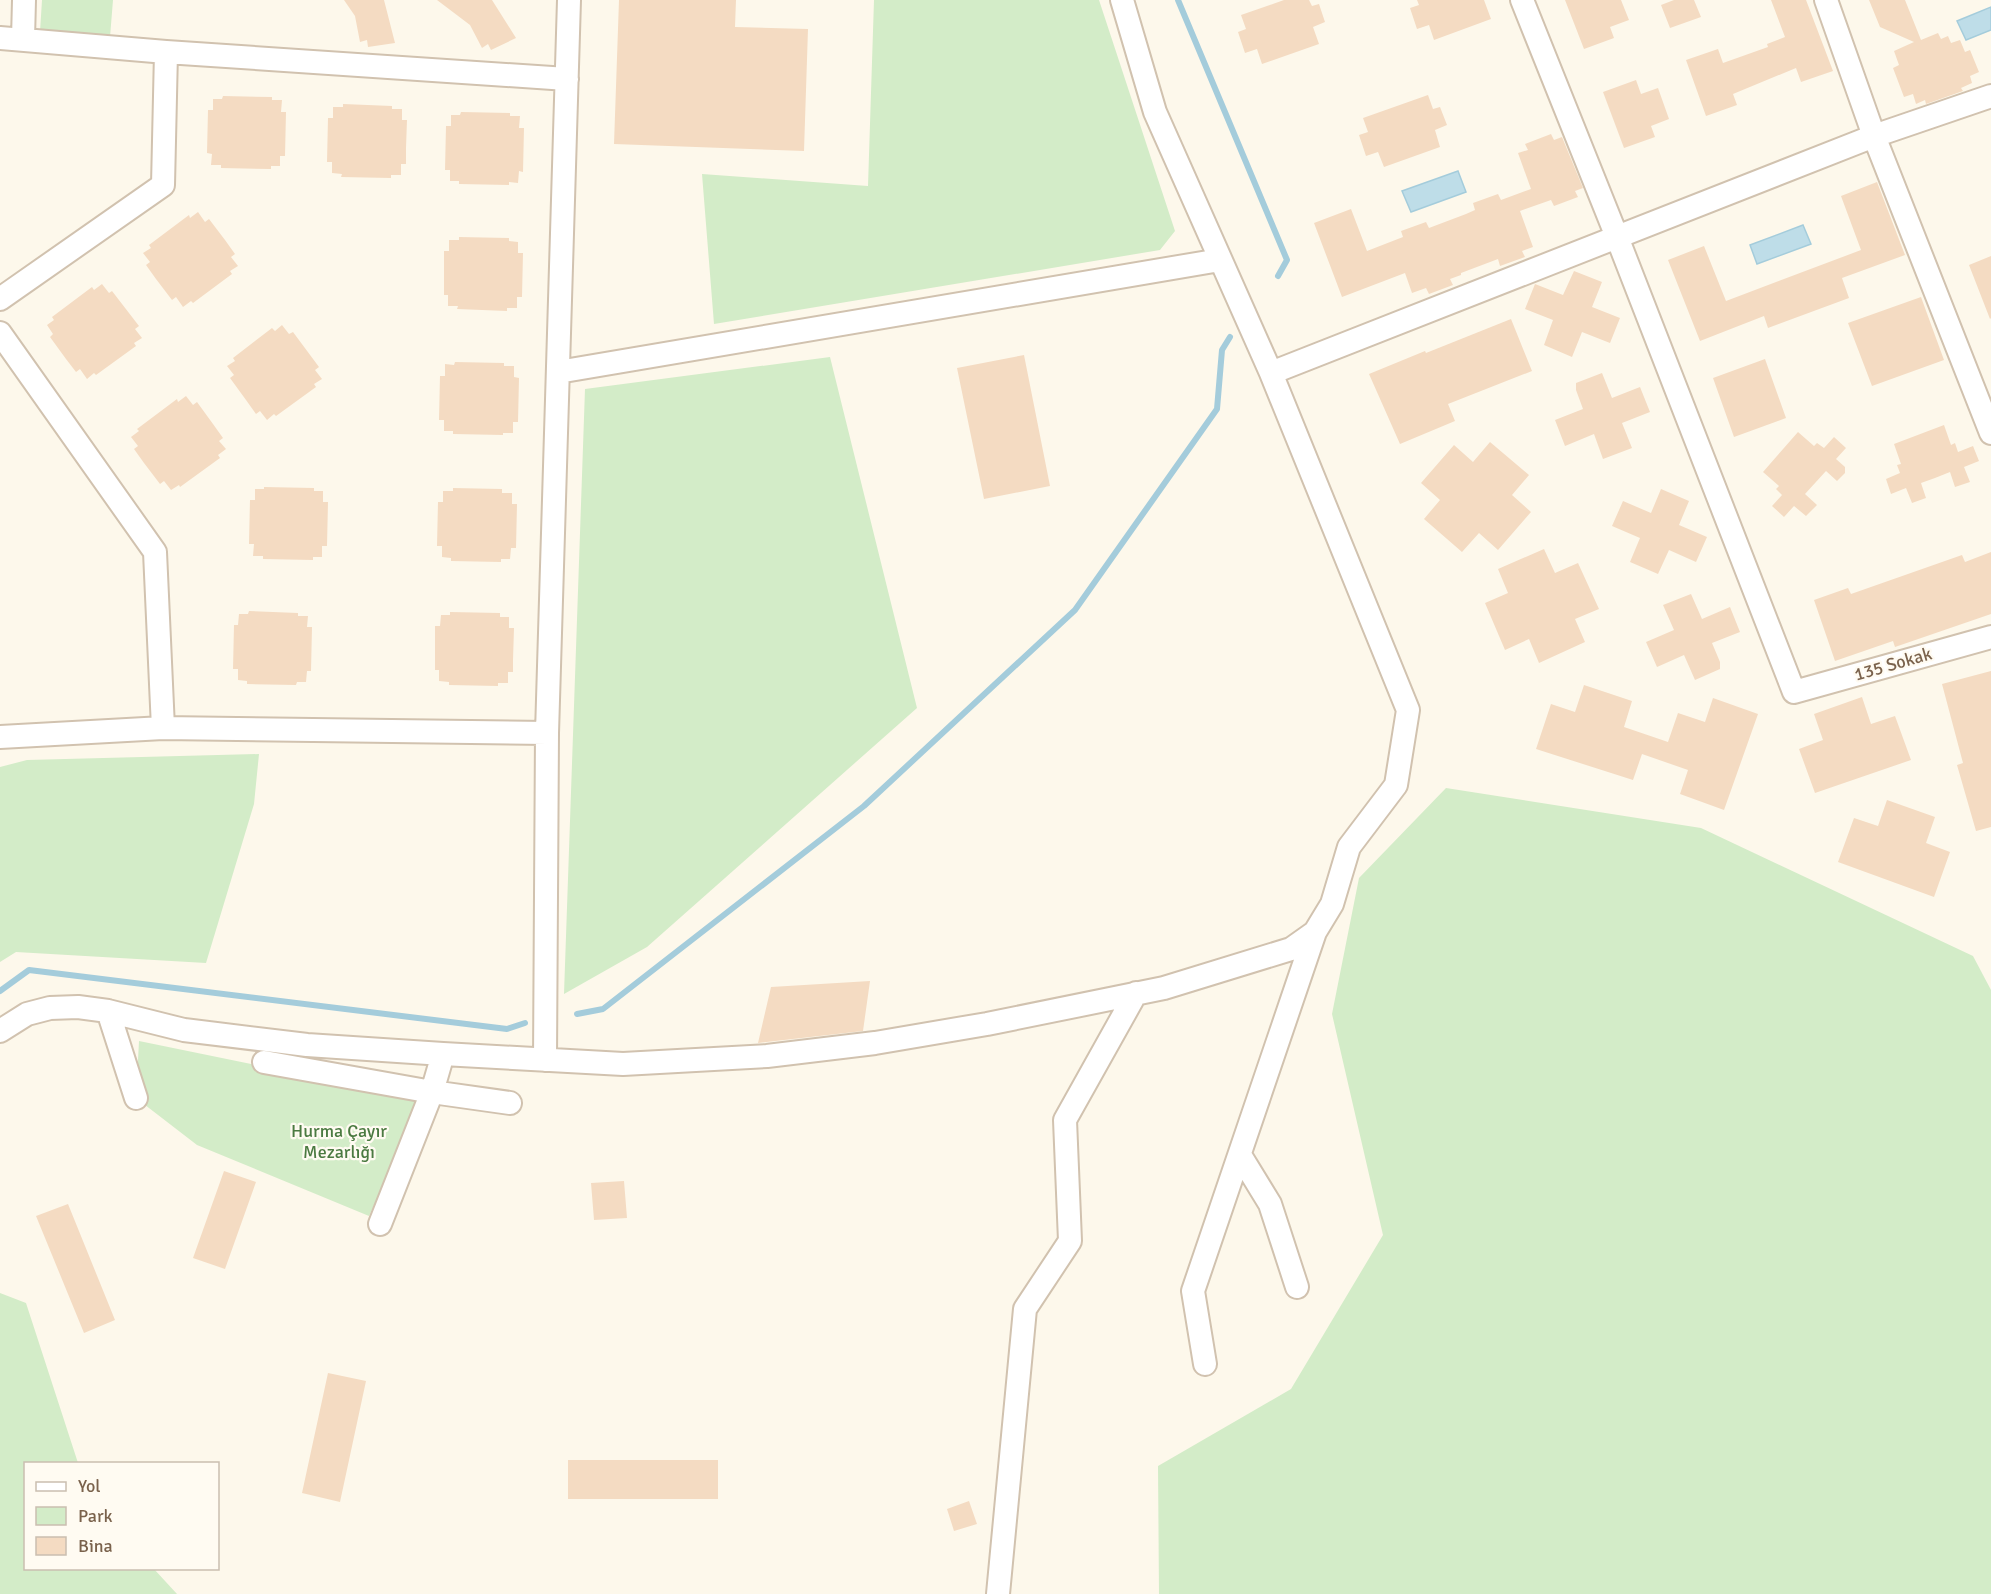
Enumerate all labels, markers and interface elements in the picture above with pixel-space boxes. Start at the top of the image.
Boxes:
street label: 135 Sokak [1852,642,1934,686]
park label: Hurma Çayır Mezarlığı [291,1120,387,1163]
legend [24,1462,219,1570]
text: Yol [78,1475,101,1497]
text: Park [78,1505,113,1527]
text: Bina [78,1535,113,1557]

